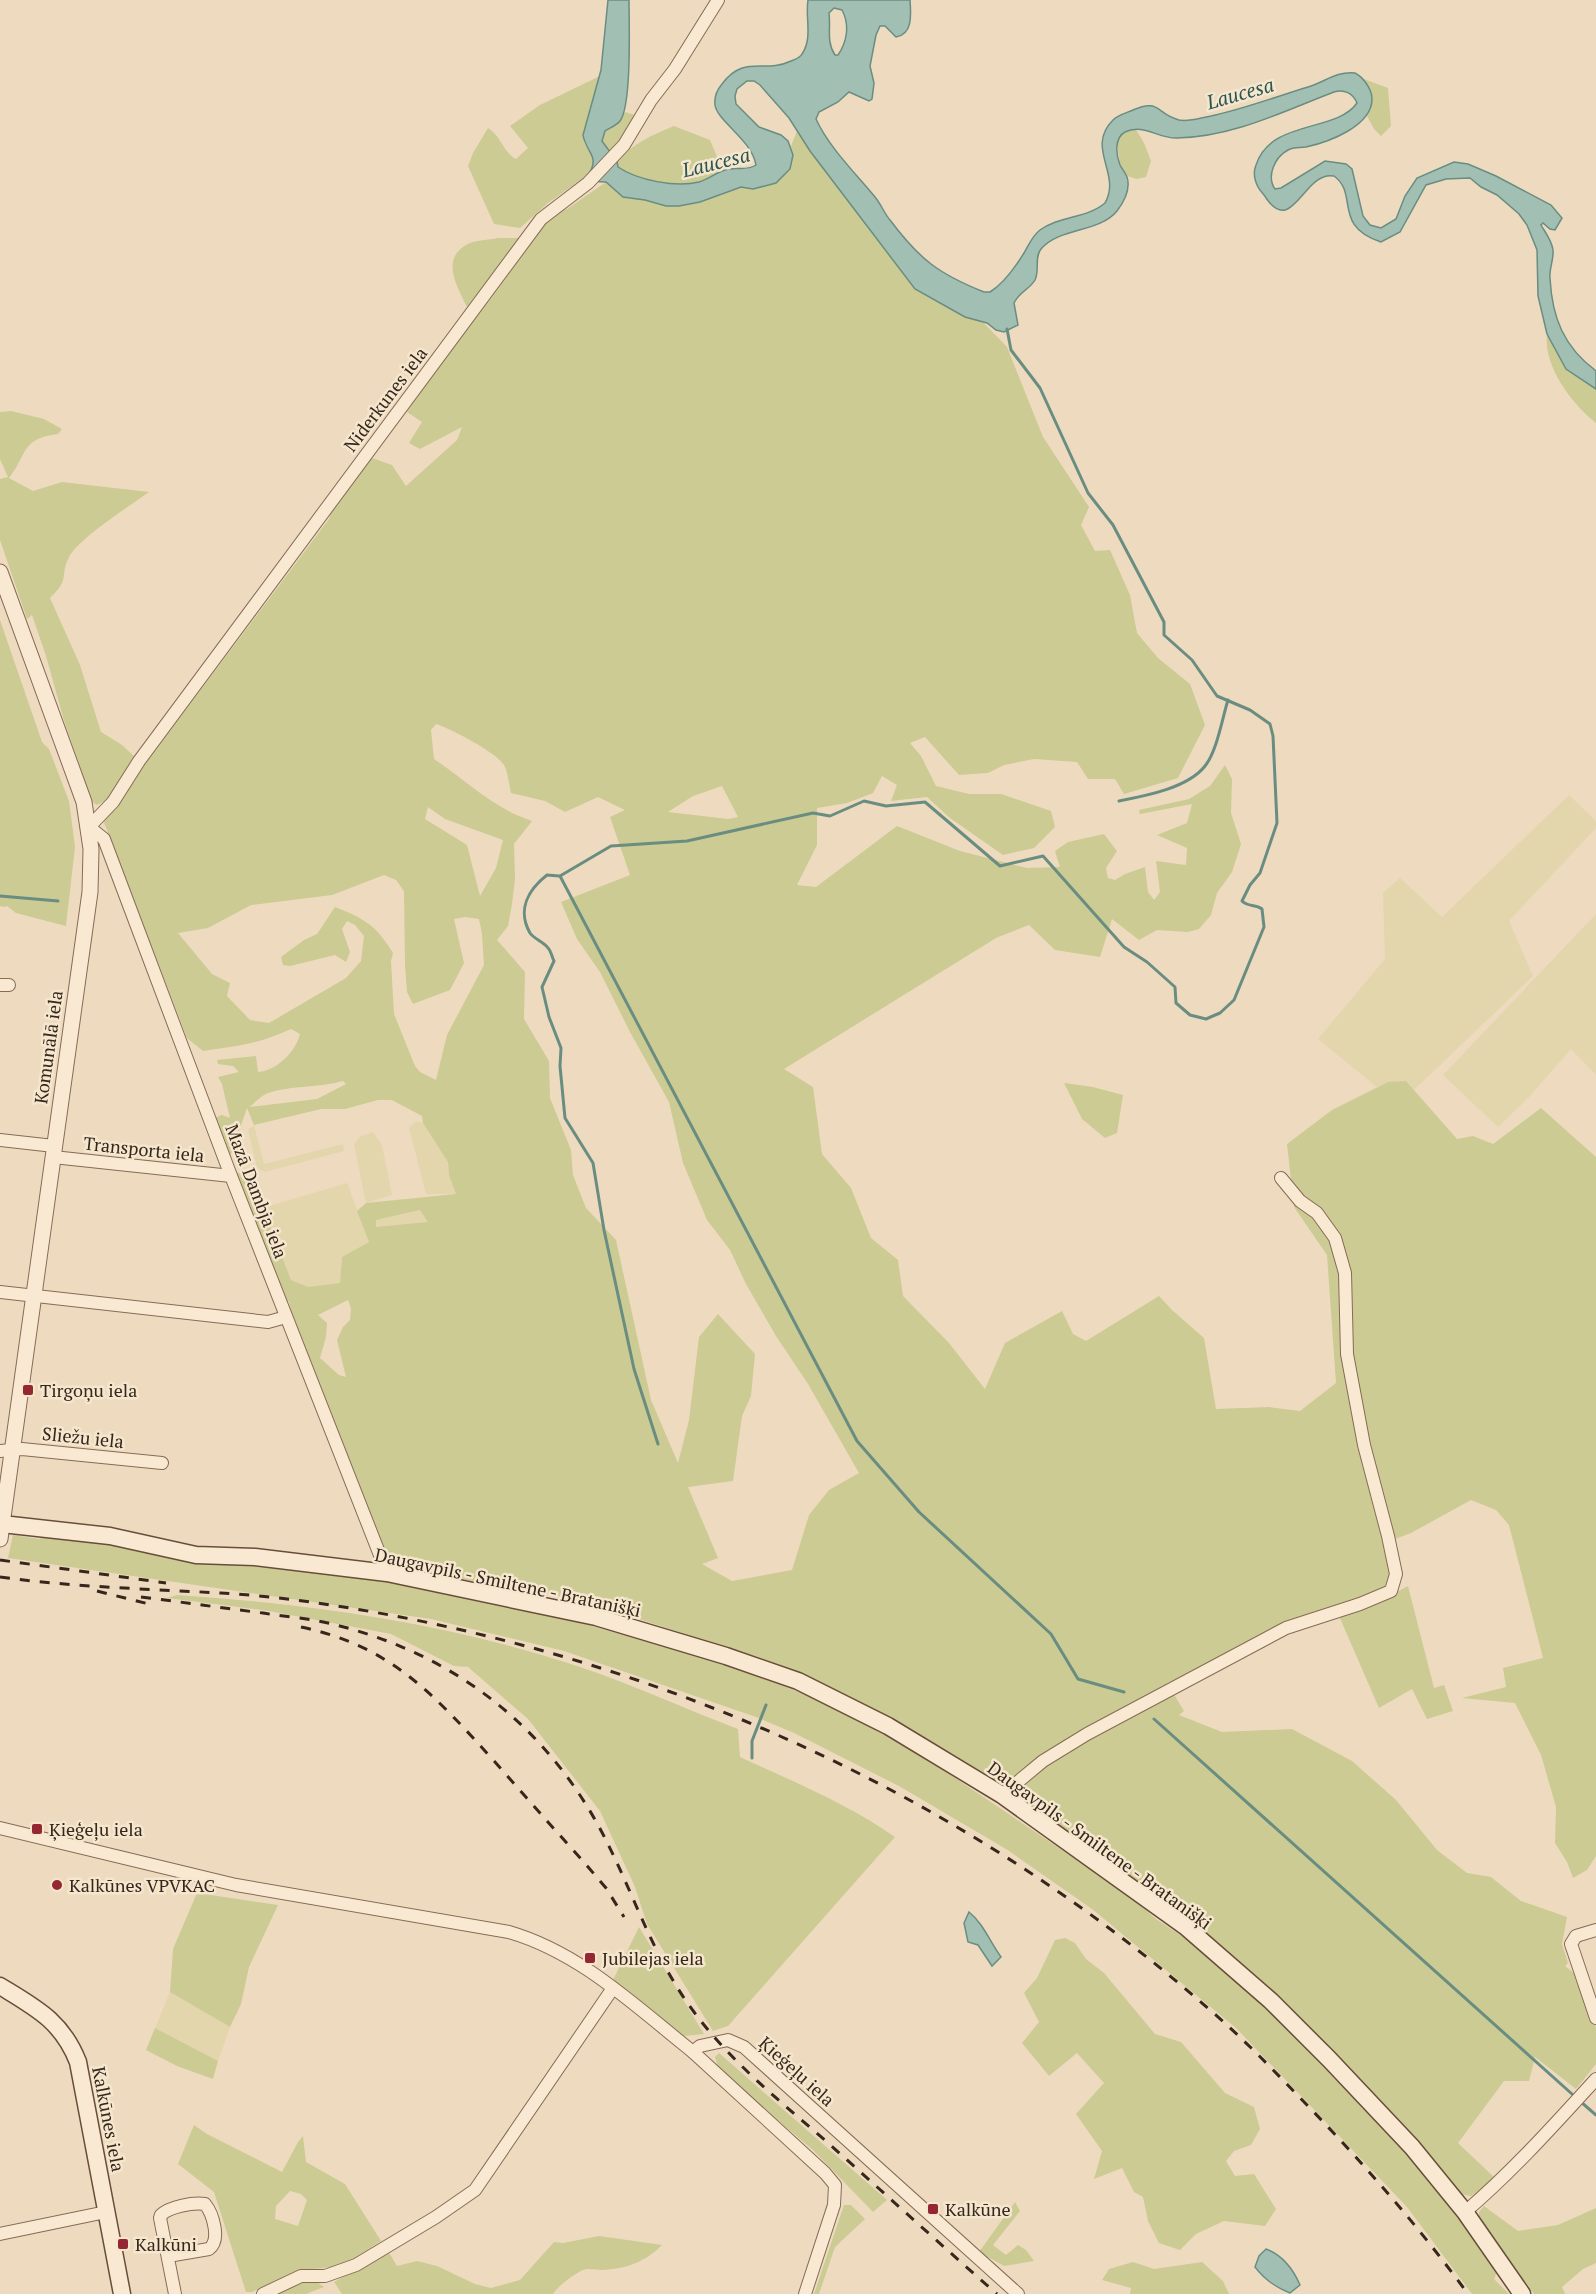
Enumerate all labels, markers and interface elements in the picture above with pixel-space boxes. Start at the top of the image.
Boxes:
water label: Laucesa [1202,71,1277,116]
water label: Laucesa [678,141,753,184]
street label: Niderkunes iela [338,342,432,456]
street label: Komunālā iela [28,989,68,1105]
street label: Mazā Dambja iela [220,1121,294,1261]
street label: Transporta iela [82,1131,206,1167]
place label: Tirgoņu iela [40,1378,137,1402]
marker: Tirgoņu iela [21,1383,35,1397]
street label: Sliežu iela [41,1421,125,1453]
street label: Daugavpils - Smiltene - Bratanišķi [373,1542,643,1622]
street label: Daugavpils - Smiltene - Bratanišķi [983,1755,1217,1935]
place label: Ķieģeļu iela [49,1817,143,1841]
marker: Ķieģeļu iela [30,1822,44,1836]
place label: Kalkūnes VPVKAC [69,1873,215,1897]
marker: Kalkūnes VPVKAC [50,1878,64,1892]
place label: Jubilejas iela [602,1946,704,1970]
marker: Jubilejas iela [583,1951,597,1965]
street label: Ķieģeļu iela [754,2031,840,2111]
street label: Kalkūnes iela [87,2064,131,2174]
place label: Kalkūne [945,2197,1011,2221]
marker: Kalkūne [926,2202,940,2216]
place label: Kalkūni [135,2232,197,2256]
marker: Kalkūni [116,2237,130,2251]

